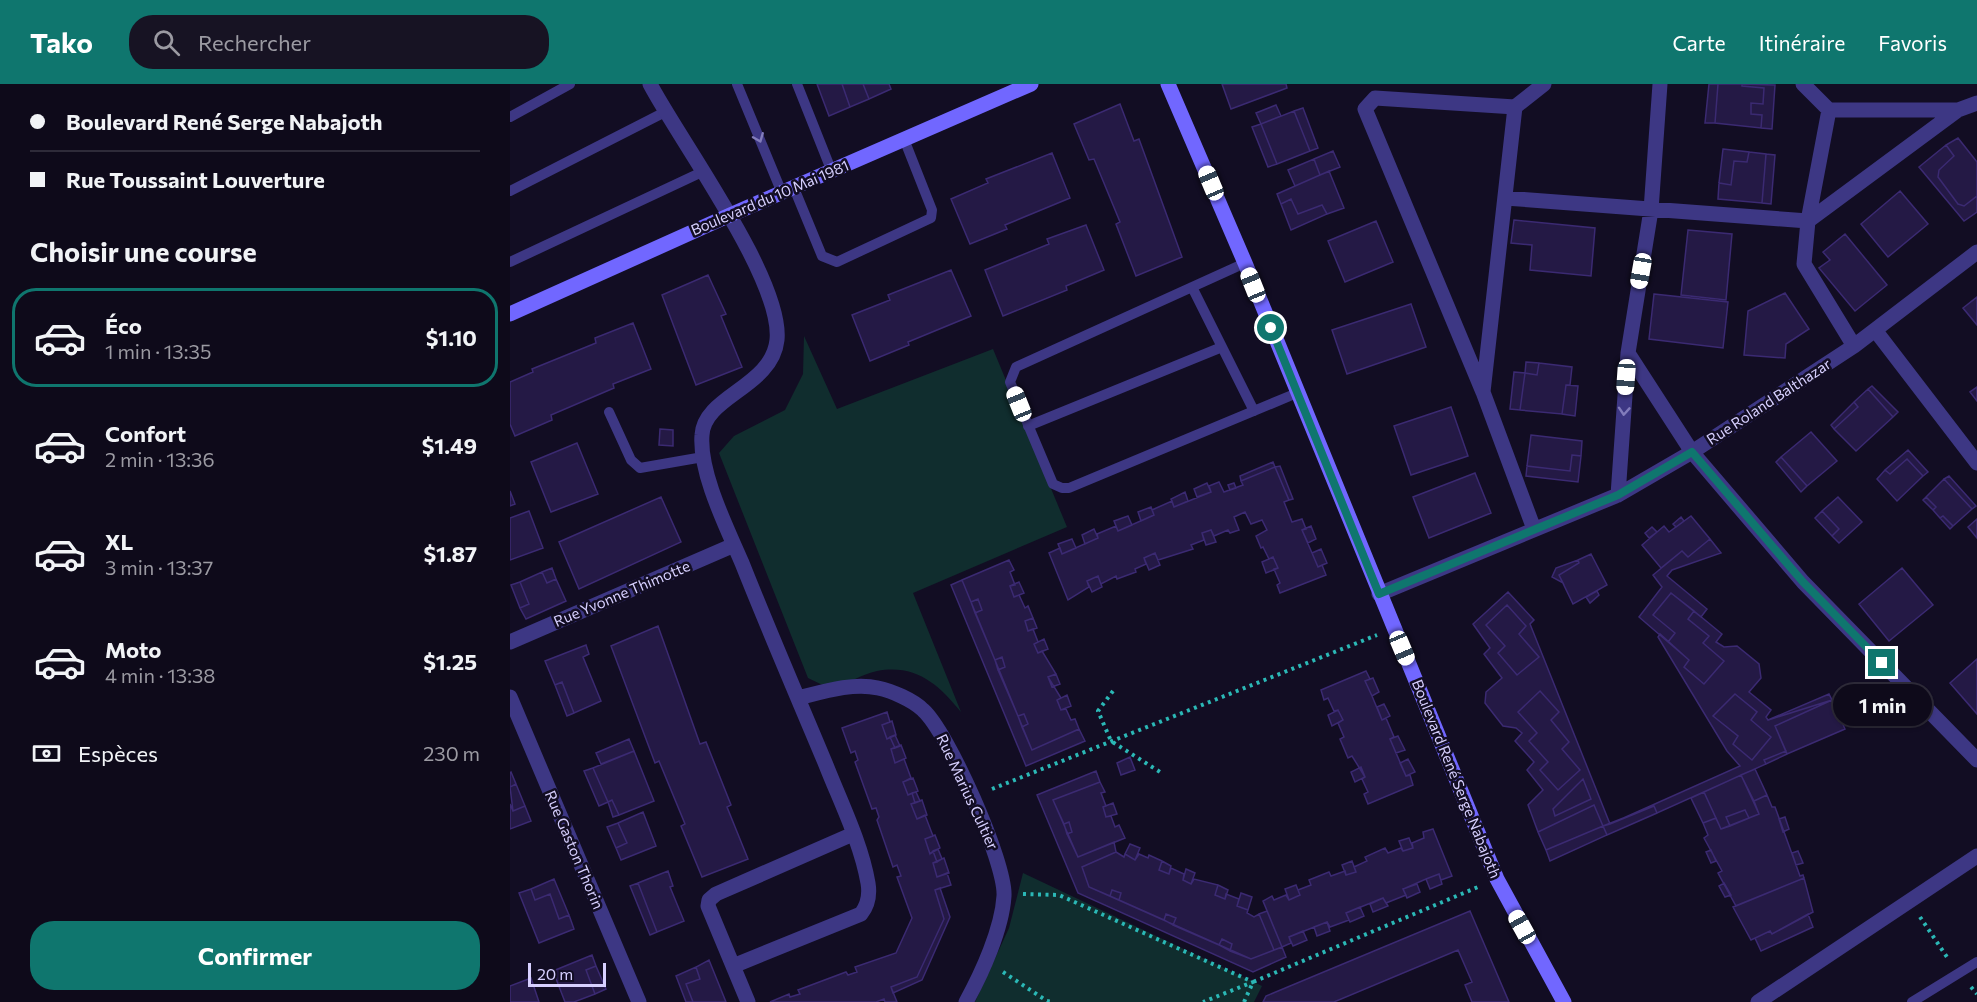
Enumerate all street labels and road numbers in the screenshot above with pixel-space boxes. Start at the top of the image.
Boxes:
street label: Boulevard du 10 Mai 1981 [688,156,851,239]
street label: Rue Roland Balthazar [1703,354,1834,448]
street label: Rue Yvonne Thimotte [551,556,693,630]
street label: Boulevard René Serge Nabajoth [1409,677,1505,881]
street label: Rue Marius Cultier [933,731,1003,852]
street label: Rue Gaston Thorin [542,788,608,912]

